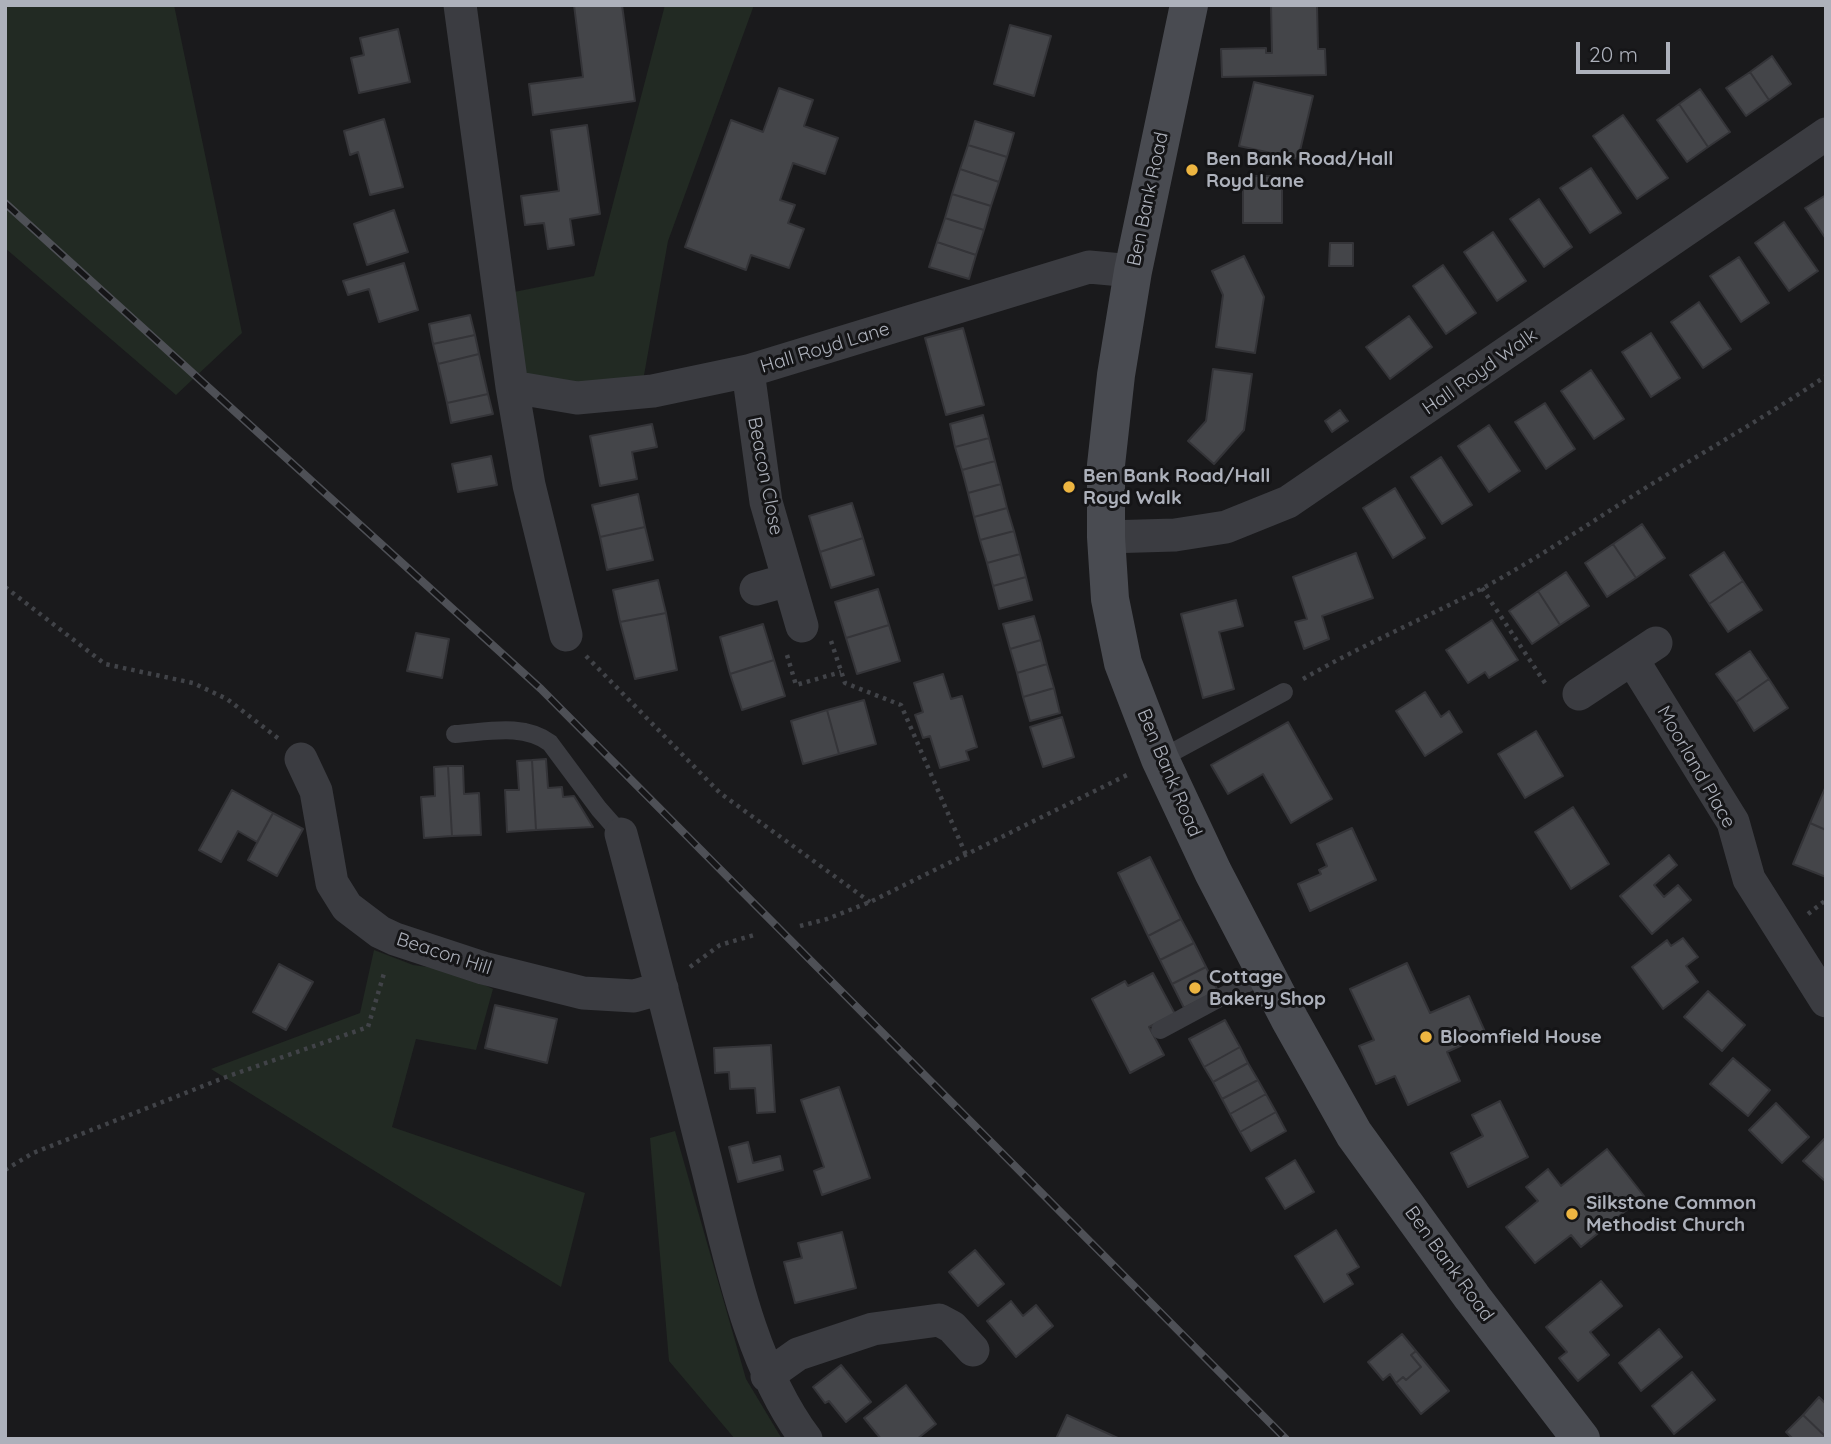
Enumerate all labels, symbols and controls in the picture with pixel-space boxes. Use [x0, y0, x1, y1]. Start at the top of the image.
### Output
scale bar [1579, 28, 1674, 72]
text: 20 m [1589, 41, 1638, 67]
street label: Ben Bank Road [1123, 130, 1173, 268]
place label: Ben Bank Road/Hall Royd Lane [1206, 148, 1393, 192]
marker: Ben Bank Road/Hall Royd Lane [1184, 162, 1200, 178]
street label: Hall Royd Lane [758, 318, 892, 378]
street label: Hall Royd Walk [1418, 324, 1542, 420]
street label: Beacon Close [742, 415, 788, 537]
place label: Ben Bank Road/Hall Royd Walk [1083, 465, 1270, 509]
marker: Ben Bank Road/Hall Royd Walk [1061, 479, 1077, 495]
street label: Moorland Place [1652, 702, 1740, 832]
street label: Ben Bank Road [1132, 706, 1206, 840]
street label: Beacon Hill [394, 928, 494, 980]
place label: Cottage Bakery Shop [1209, 966, 1326, 1010]
marker: Cottage Bakery Shop [1187, 980, 1203, 996]
place label: Bloomfield House [1440, 1026, 1602, 1048]
marker: Bloomfield House [1418, 1029, 1434, 1045]
place label: Silkstone Common Methodist Church [1586, 1192, 1756, 1236]
street label: Ben Bank Road [1400, 1202, 1498, 1326]
marker: Silkstone Common Methodist Church [1564, 1206, 1580, 1222]

